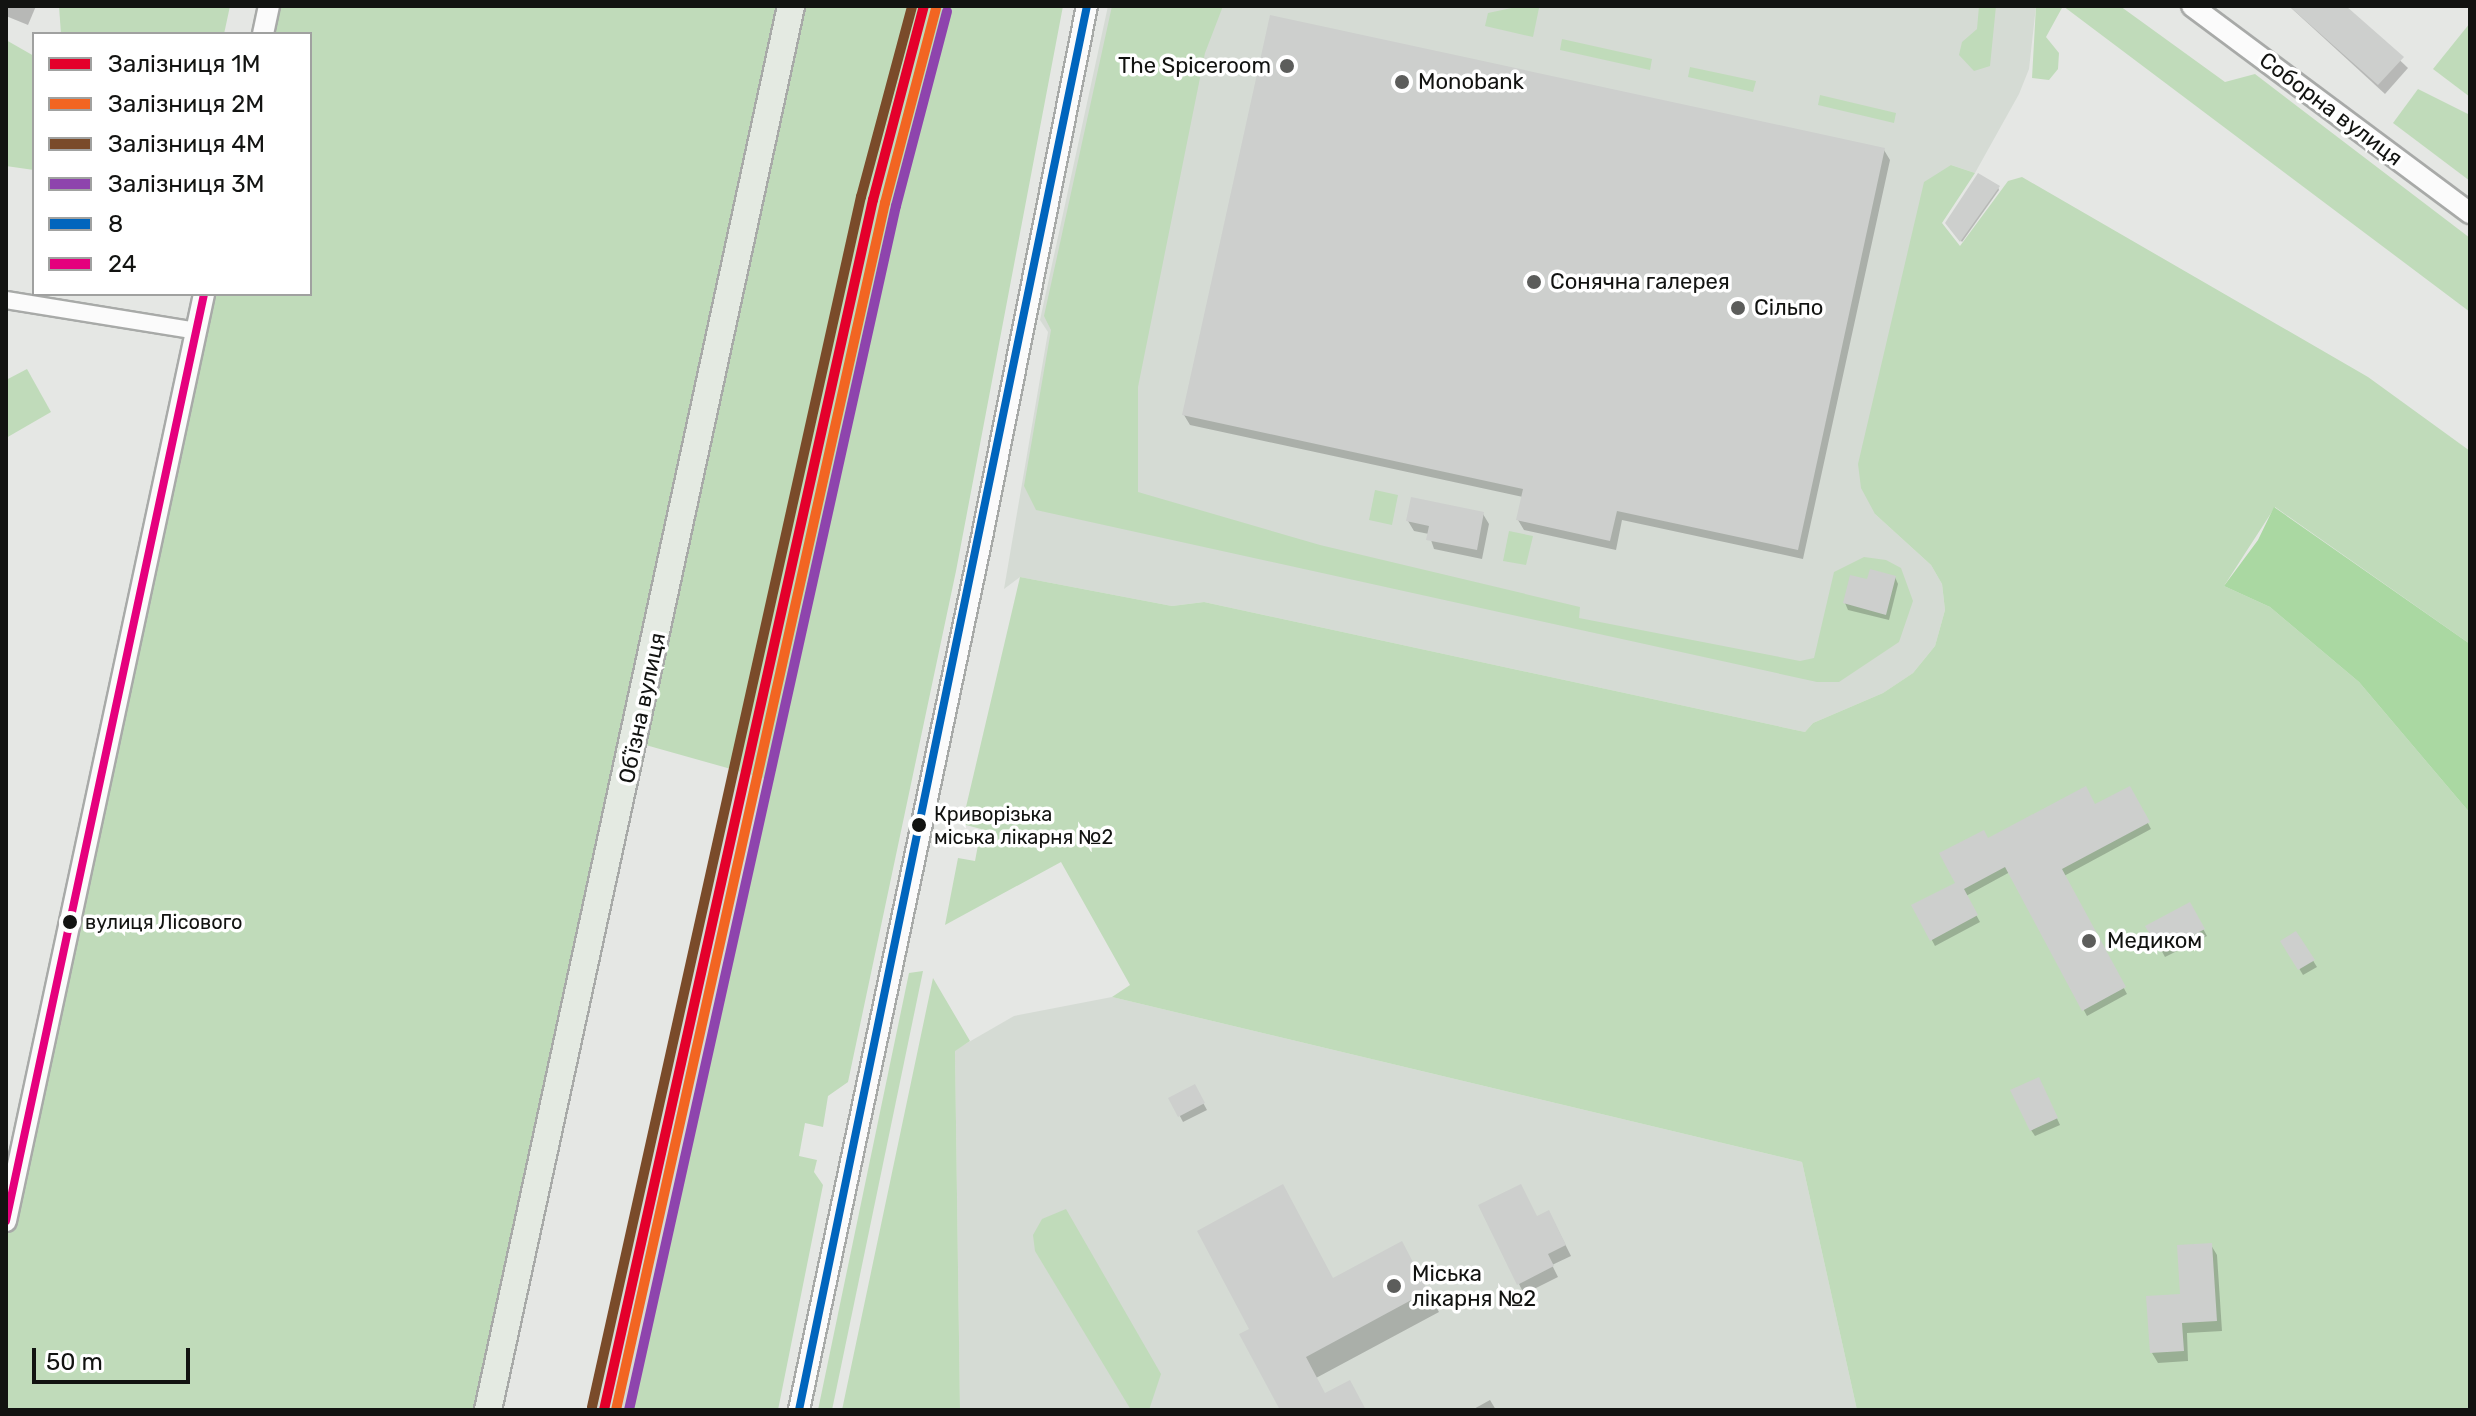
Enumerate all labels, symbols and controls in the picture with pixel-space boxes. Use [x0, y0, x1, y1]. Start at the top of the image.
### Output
legend [32, 32, 312, 296]
street label: Соборна вулиця [2254, 47, 2408, 171]
text: Залізниця 1М [108, 50, 261, 78]
place label: The Spiceroom [1118, 53, 1271, 79]
marker: The Spiceroom [1278, 57, 1296, 75]
place label: Monobank [1418, 69, 1524, 95]
marker: Monobank [1393, 73, 1411, 91]
text: Залізниця 2М [108, 90, 264, 118]
text: Залізниця 4М [108, 130, 265, 158]
text: Залізниця 3М [108, 170, 265, 198]
text: 8 [108, 210, 123, 238]
text: 24 [108, 250, 137, 278]
place label: Сонячна галерея [1550, 269, 1730, 295]
marker: Сонячна галерея [1525, 273, 1543, 291]
place label: Сільпо [1754, 295, 1823, 321]
marker: Сільпо [1729, 299, 1747, 317]
street label: Обʼїзна вулиця [613, 630, 671, 786]
place label: Криворізька міська лікарня №2 [934, 802, 1113, 849]
marker: Криворізька міська лікарня №2 [911, 817, 927, 833]
place label: вулиця Лісового [85, 910, 243, 934]
marker: вулиця Лісового [62, 914, 78, 930]
place label: Медиком [2107, 928, 2202, 954]
marker: Медиком [2078, 930, 2100, 952]
place label: Міська лікарня №2 [1412, 1260, 1536, 1312]
marker: Міська лікарня №2 [1383, 1275, 1405, 1297]
scale bar [36, 1332, 194, 1382]
text: 50 m [46, 1348, 103, 1376]

